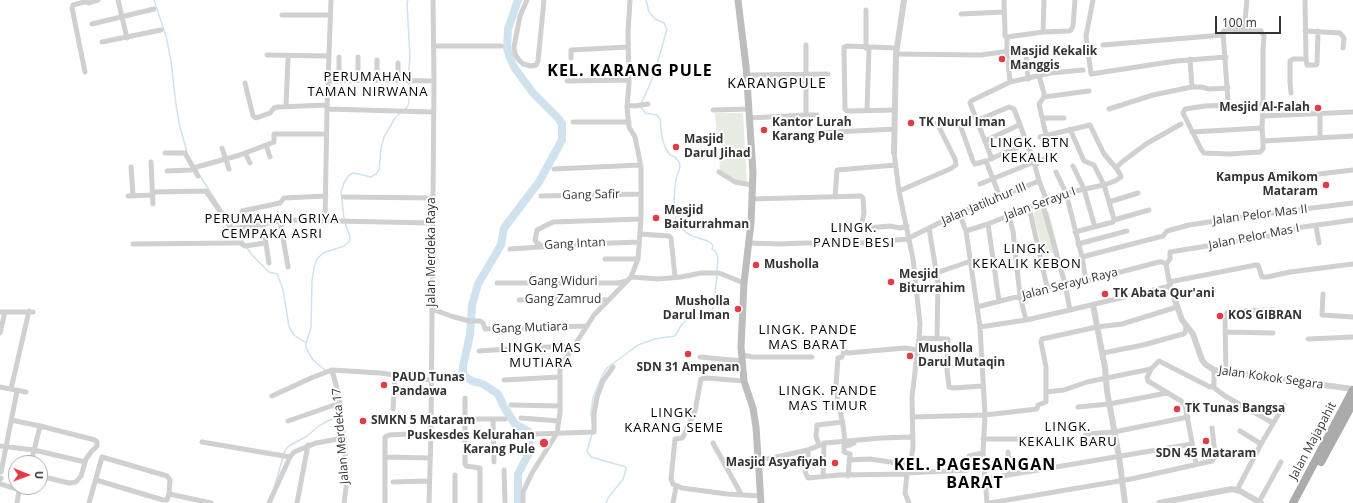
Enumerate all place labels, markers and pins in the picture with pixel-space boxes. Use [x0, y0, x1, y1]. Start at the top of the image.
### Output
place label: Masjid Kekalik Manggis [1010, 45, 1097, 73]
marker: Masjid Kekalik Manggis [997, 54, 1007, 64]
place label: Mesjid Al-Falah [1219, 101, 1310, 115]
marker: Mesjid Al-Falah [1313, 103, 1323, 113]
place label: Kantor Lurah Karang Pule [772, 116, 852, 144]
place label: TK Nurul Iman [919, 116, 1006, 130]
marker: TK Nurul Iman [906, 118, 916, 128]
marker: Kantor Lurah Karang Pule [759, 125, 769, 135]
place label: Masjid Darul Jihad [684, 133, 751, 161]
marker: Masjid Darul Jihad [671, 142, 681, 152]
place label: Kampus Amikom Mataram [1216, 171, 1318, 199]
marker: Kampus Amikom Mataram [1321, 180, 1331, 190]
place label: Mesjid Baiturrahman [664, 204, 749, 232]
marker: Mesjid Baiturrahman [651, 213, 661, 223]
place label: Musholla [764, 258, 819, 272]
marker: Musholla [751, 260, 761, 270]
place label: Mesjid Biturrahim [899, 268, 965, 296]
marker: Mesjid Biturrahim [886, 277, 896, 287]
place label: TK Abata Qur'ani [1113, 287, 1215, 301]
marker: TK Abata Qur'ani [1100, 289, 1110, 299]
place label: Musholla Darul Iman [663, 295, 730, 323]
marker: Musholla Darul Iman [733, 304, 743, 314]
place label: KOS GIBRAN [1228, 309, 1302, 323]
marker: KOS GIBRAN [1215, 311, 1225, 321]
place label: Musholla Darul Mutaqin [918, 342, 1005, 370]
marker: SDN 31 Ampenan [683, 349, 693, 359]
marker: Musholla Darul Mutaqin [905, 351, 915, 361]
place label: SDN 31 Ampenan [637, 361, 739, 375]
place label: PAUD Tunas Pandawa [392, 371, 465, 399]
marker: PAUD Tunas Pandawa [379, 380, 389, 390]
place label: TK Tunas Bangsa [1185, 402, 1285, 416]
marker: TK Tunas Bangsa [1172, 404, 1182, 414]
place label: SMKN 5 Mataram [371, 414, 475, 428]
marker: SMKN 5 Mataram [358, 416, 368, 426]
place label: Puskesdes Kelurahan Karang Pule [407, 429, 535, 457]
marker: SDN 45 Mataram [1201, 436, 1211, 446]
marker: Puskesdes Kelurahan Karang Pule [538, 437, 550, 449]
place label: SDN 45 Mataram [1156, 447, 1256, 461]
place label: Masjid Asyafiyah [726, 456, 827, 470]
marker: Masjid Asyafiyah [830, 458, 840, 468]

